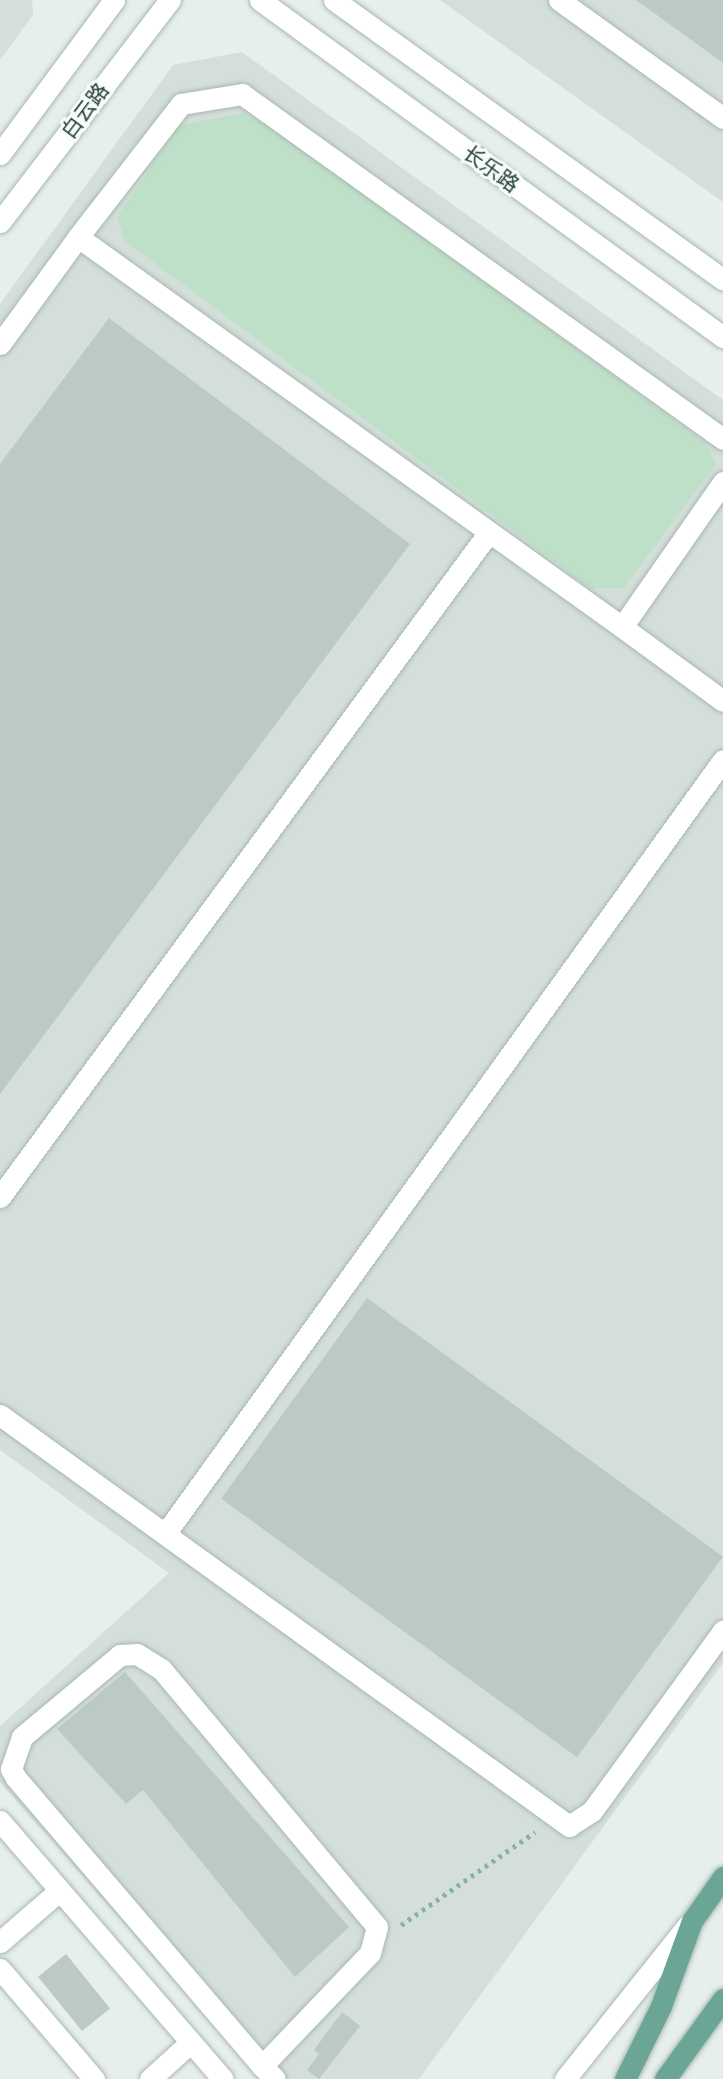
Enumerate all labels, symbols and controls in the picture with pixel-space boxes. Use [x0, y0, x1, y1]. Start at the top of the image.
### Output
street label: 白云路 [56, 78, 114, 144]
street label: 长乐路 [458, 140, 524, 198]

